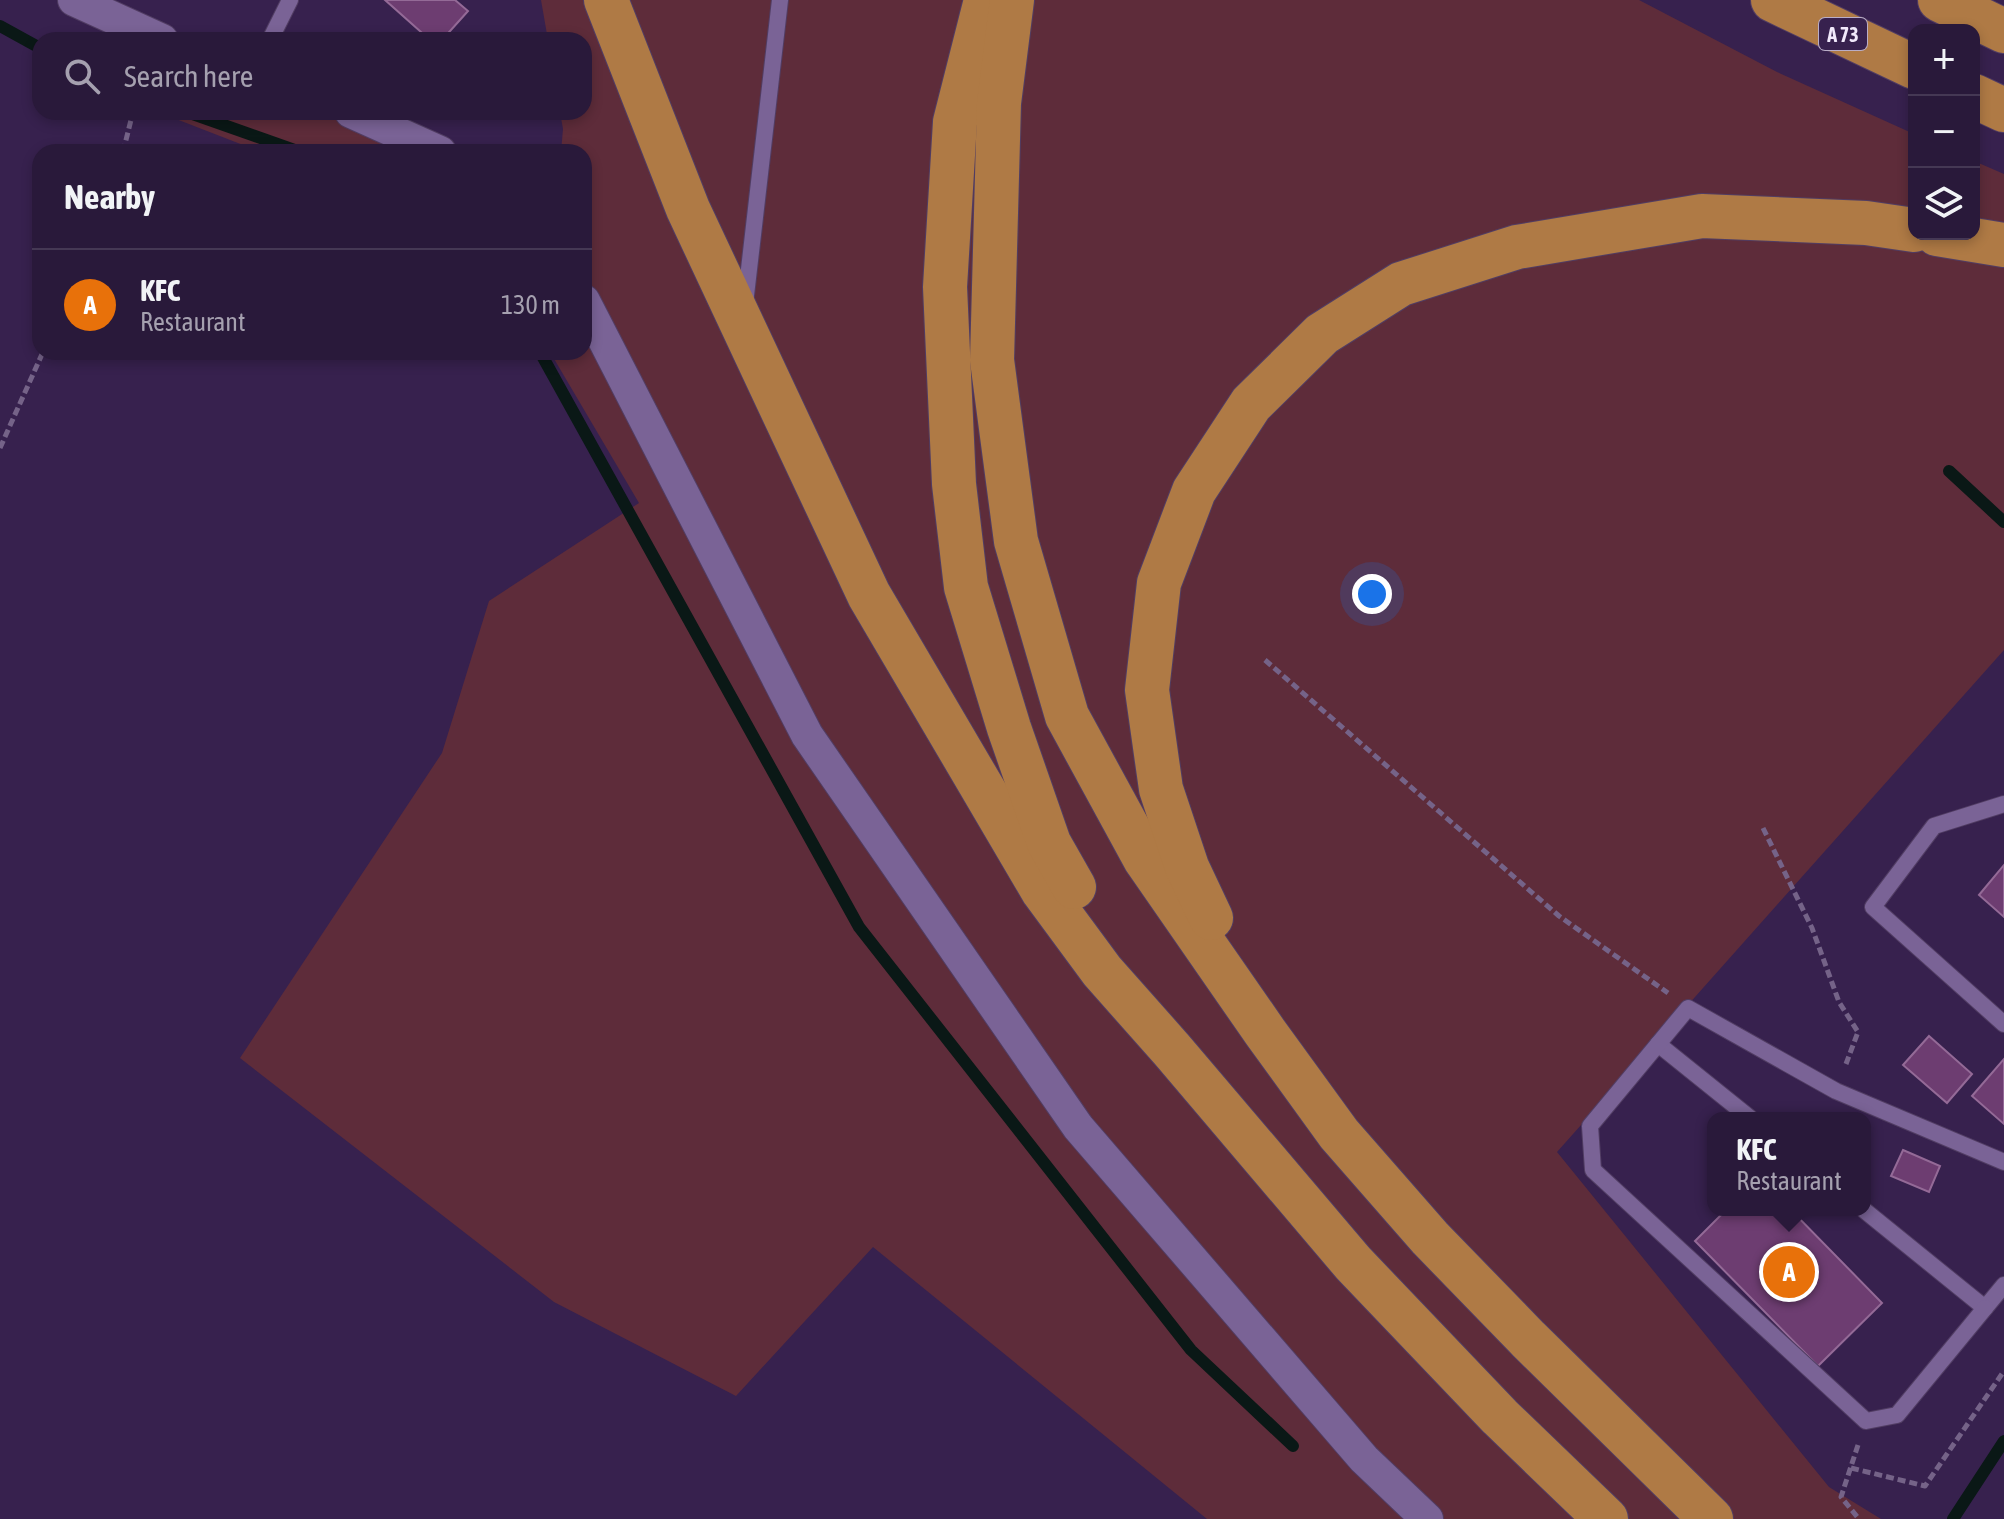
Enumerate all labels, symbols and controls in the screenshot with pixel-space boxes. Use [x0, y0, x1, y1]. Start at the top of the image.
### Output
road number: A 73 [1819, 18, 1867, 50]
map controls [1908, 24, 1980, 240]
button: + [1908, 24, 1980, 96]
search box [32, 32, 592, 120]
icon: search [60, 54, 104, 98]
text: Search here [124, 59, 253, 93]
button: − [1908, 96, 1980, 168]
button: layers [1908, 168, 1980, 240]
text: Nearby [64, 177, 155, 216]
text: KFC [140, 273, 180, 307]
text: A [84, 290, 96, 320]
text: 130 m [501, 290, 560, 320]
text: Restaurant [140, 307, 245, 337]
your location [1352, 574, 1392, 614]
popup [1707, 1112, 1871, 1216]
text: KFC [1736, 1132, 1777, 1166]
text: Restaurant [1736, 1166, 1842, 1196]
pin: A [1763, 1242, 1815, 1302]

